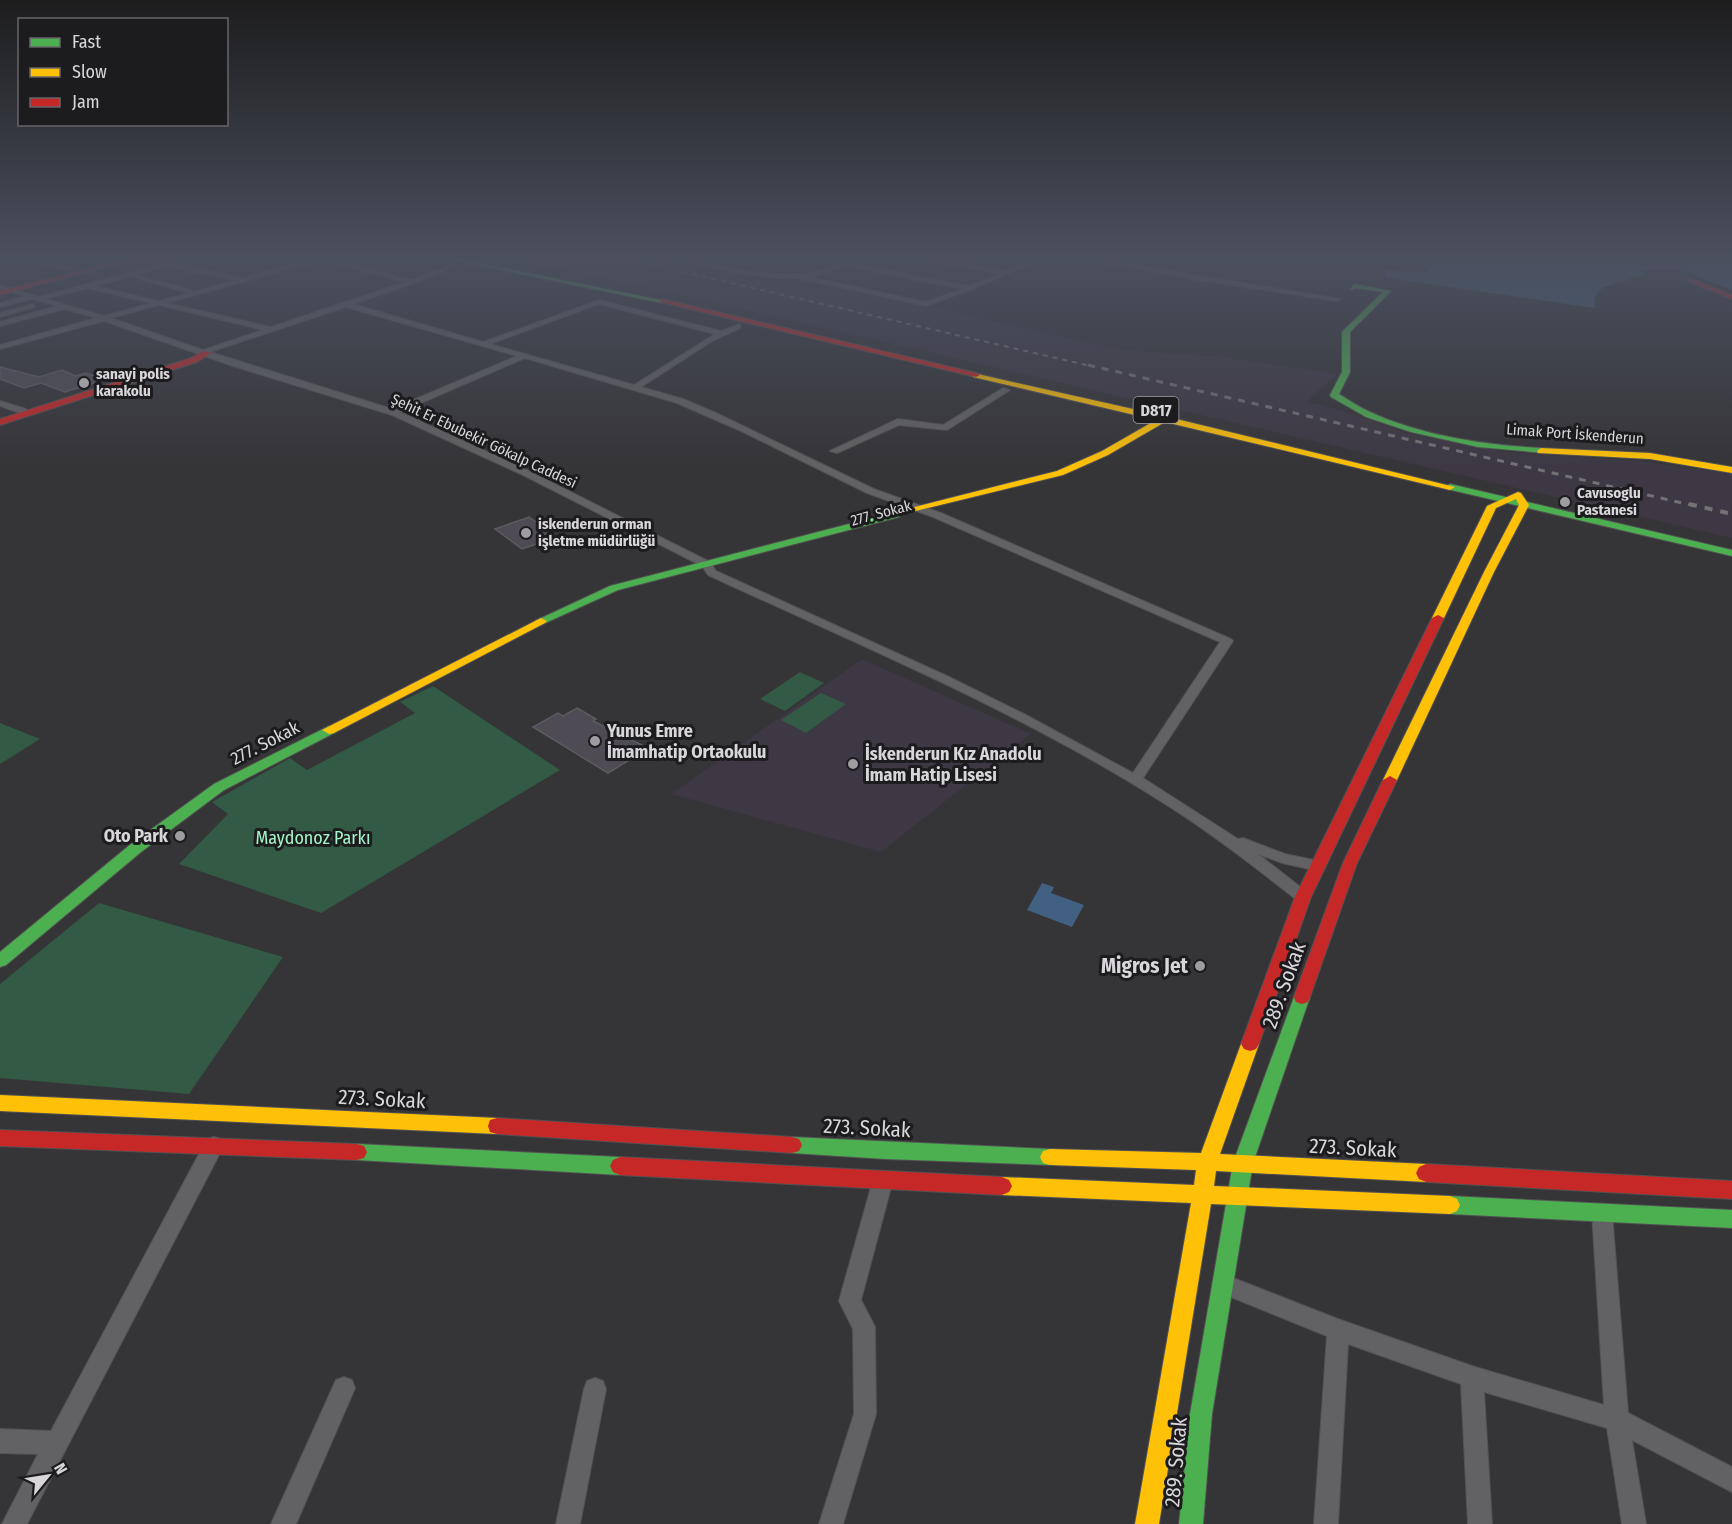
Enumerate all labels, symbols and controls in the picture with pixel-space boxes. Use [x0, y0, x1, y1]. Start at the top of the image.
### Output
legend [18, 18, 228, 126]
text: Fast [72, 31, 101, 53]
text: Slow [72, 61, 107, 83]
text: Jam [72, 91, 100, 113]
place label: sanayi polis karakolu [96, 365, 170, 400]
marker: sanayi polis karakolu [77, 376, 91, 390]
street label: Şehit Er Ebubekir Gökalp Caddesi [388, 390, 580, 492]
road number: D817 [1134, 397, 1178, 423]
street label: Limak Port İskenderun [1506, 420, 1644, 448]
place label: Cavusoglu Pastanesi [1577, 484, 1641, 519]
marker: Cavusoglu Pastanesi [1558, 495, 1572, 509]
street label: 277. Sokak [849, 496, 913, 530]
place label: iskenderun orman işletme müdürlüğü [538, 515, 655, 551]
marker: iskenderun orman işletme müdürlüğü [519, 526, 533, 540]
street label: 277. Sokak [227, 716, 304, 770]
place label: Yunus Emre İmamhatip Ortaokulu [606, 720, 766, 763]
marker: Yunus Emre İmamhatip Ortaokulu [588, 734, 602, 748]
place label: İskenderun Kız Anadolu İmam Hatip Lisesi [865, 743, 1041, 786]
marker: İskenderun Kız Anadolu İmam Hatip Lisesi [846, 757, 860, 771]
place label: Oto Park [104, 825, 169, 847]
park label: Maydonoz Parkı [255, 827, 371, 849]
marker: Oto Park [173, 829, 187, 843]
street label: 289. Sokak [1256, 938, 1312, 1032]
place label: Migros Jet [1101, 953, 1189, 979]
marker: Migros Jet [1193, 959, 1207, 973]
street label: 273. Sokak [338, 1084, 427, 1114]
street label: 273. Sokak [823, 1113, 912, 1143]
street label: 273. Sokak [1309, 1133, 1398, 1163]
street label: 289. Sokak [1159, 1416, 1193, 1508]
north arrow [18, 1446, 78, 1506]
text: N [50, 1460, 71, 1478]

